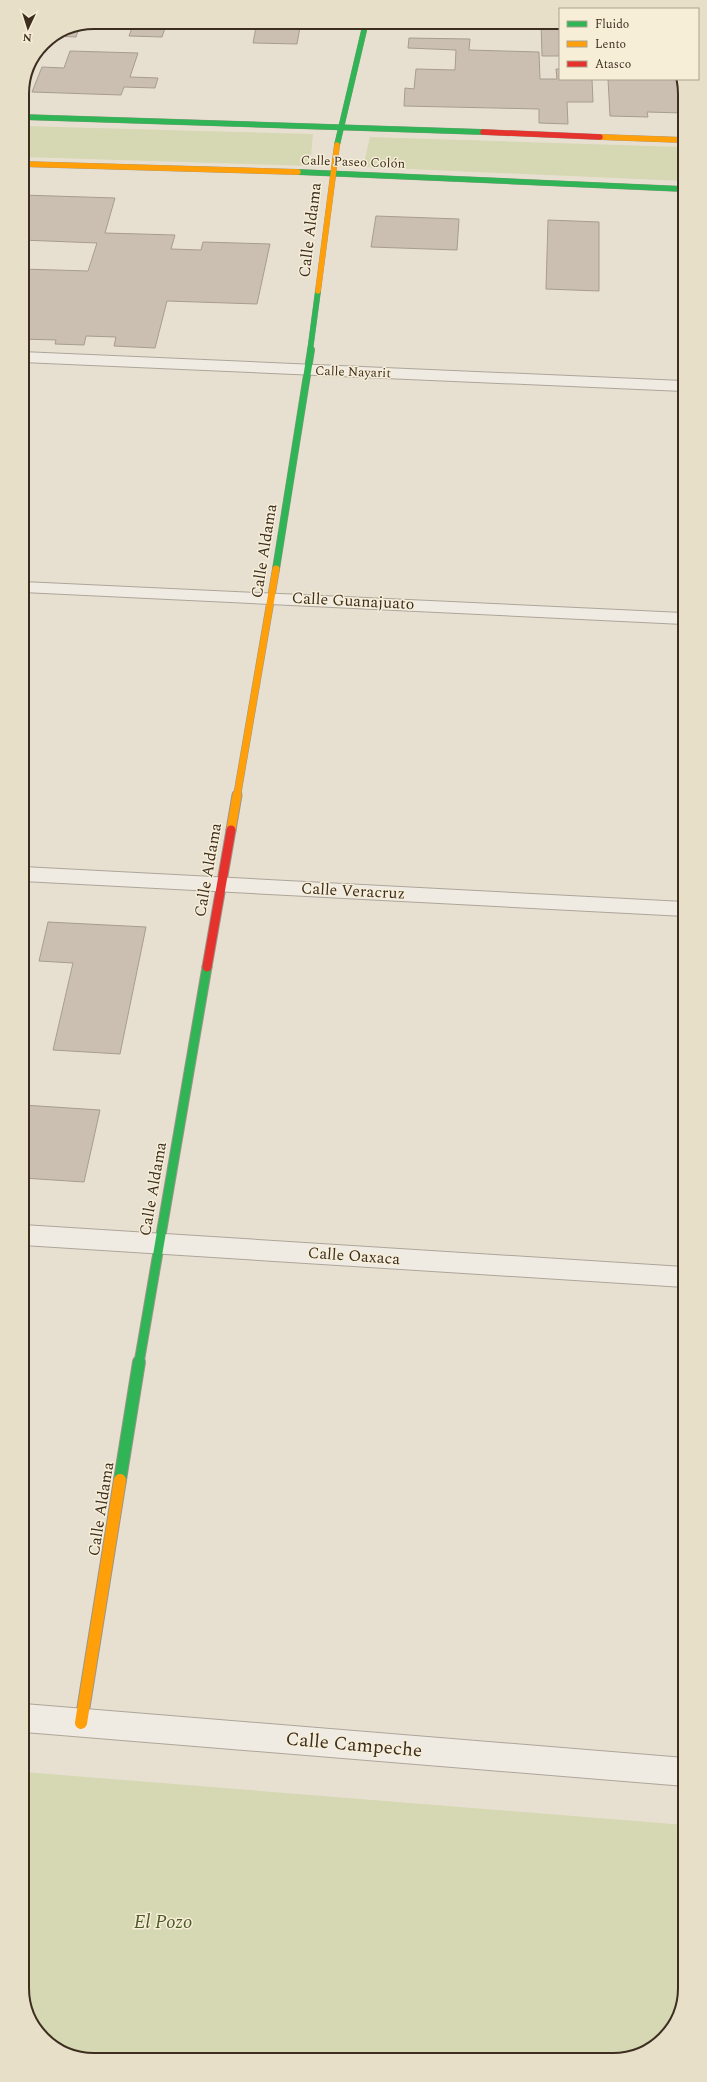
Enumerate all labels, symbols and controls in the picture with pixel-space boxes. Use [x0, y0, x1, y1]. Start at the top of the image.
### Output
north arrow [8, 8, 48, 48]
legend [559, 8, 699, 80]
text: Fluido [595, 15, 629, 34]
text: N [22, 29, 32, 46]
text: Lento [595, 35, 626, 54]
text: Atasco [595, 55, 631, 74]
street label: Calle Paseo Colón [301, 150, 406, 174]
street label: Calle Aldama [292, 181, 328, 279]
street label: Calle Nayarit [315, 361, 392, 383]
street label: Calle Aldama [245, 502, 283, 600]
street label: Calle Guanajuato [291, 586, 415, 616]
street label: Calle Aldama [188, 821, 228, 919]
street label: Calle Veracruz [300, 876, 406, 906]
street label: Calle Aldama [133, 1140, 173, 1238]
street label: Calle Oaxaca [307, 1241, 401, 1271]
street label: Calle Aldama [82, 1460, 120, 1558]
street label: Calle Campeche [285, 1725, 423, 1765]
park label: El Pozo [134, 1908, 192, 1937]

